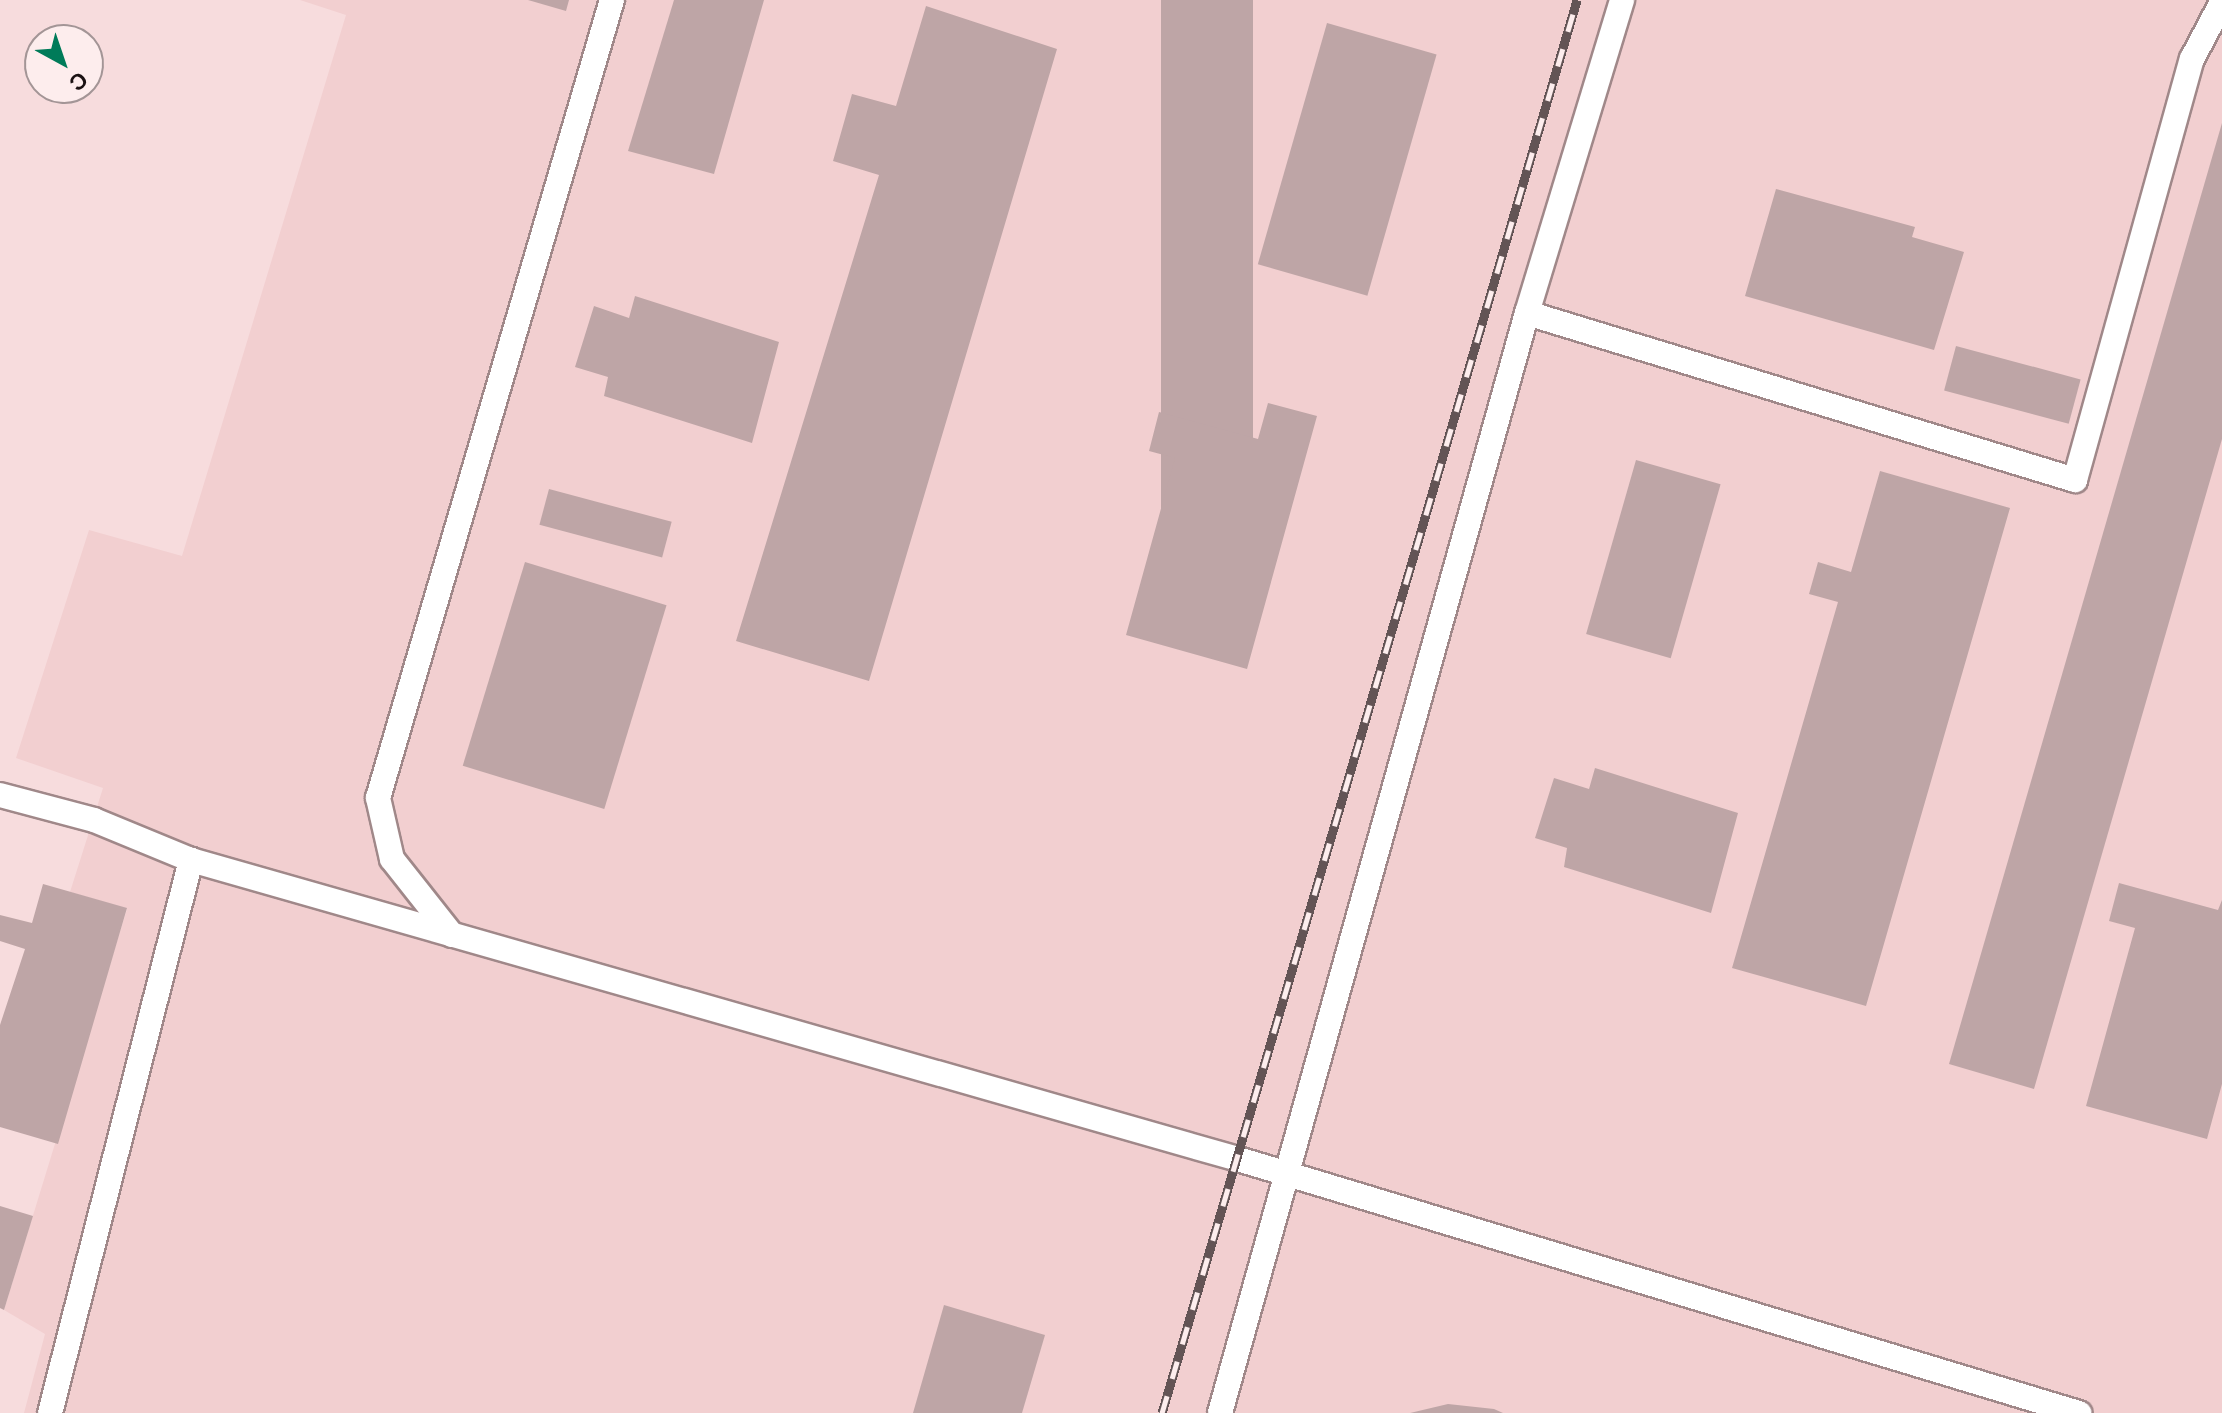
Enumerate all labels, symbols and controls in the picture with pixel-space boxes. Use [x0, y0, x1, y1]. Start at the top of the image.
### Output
north arrow [24, 24, 104, 104]
text: С [64, 67, 93, 96]

